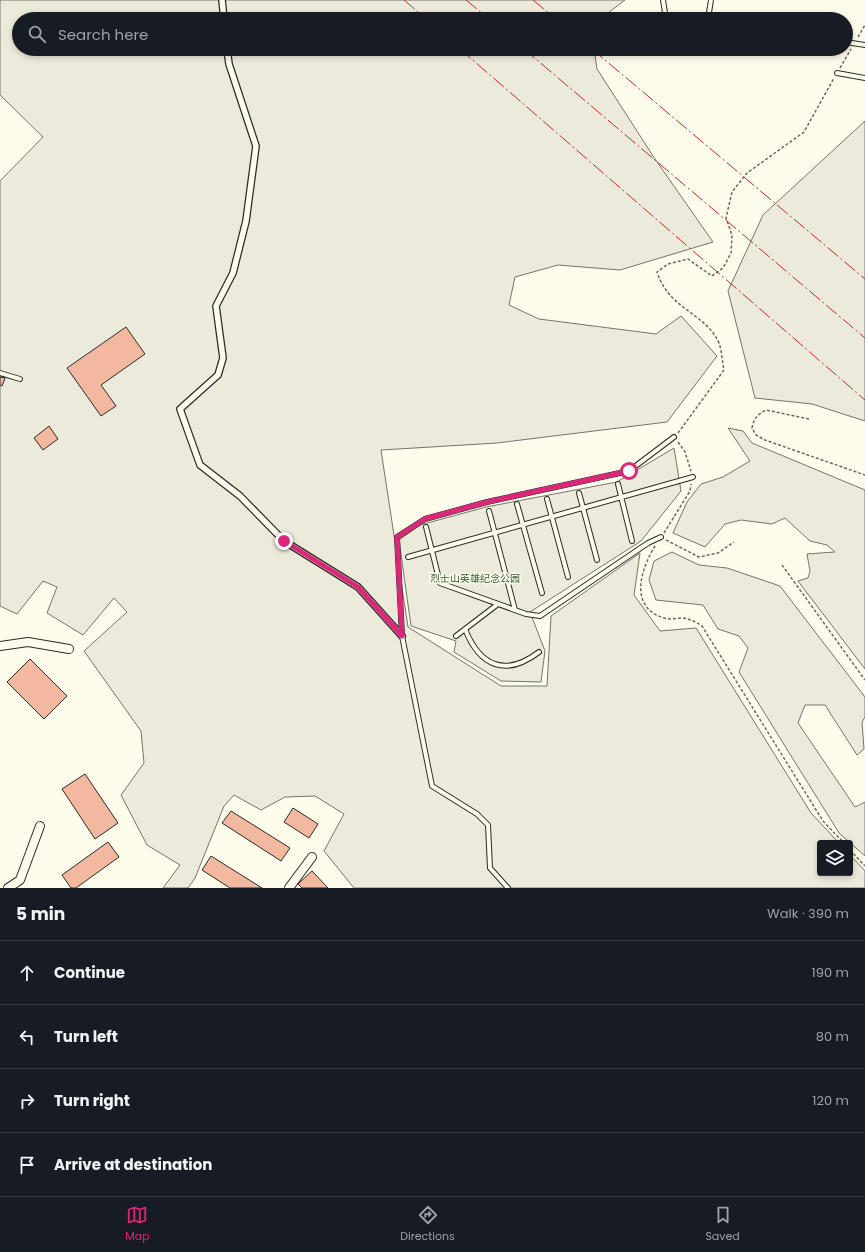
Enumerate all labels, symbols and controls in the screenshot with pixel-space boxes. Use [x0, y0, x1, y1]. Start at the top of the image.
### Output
search box [12, 12, 853, 56]
icon: search [26, 23, 48, 45]
text: Search here [58, 24, 148, 45]
route start [620, 462, 638, 480]
route end [275, 532, 293, 550]
park label: 烈士山英雄纪念公园 [430, 571, 520, 586]
map controls [817, 840, 853, 876]
button: layers [817, 840, 853, 876]
text: 5 min [16, 902, 65, 926]
text: Walk · 390 m [767, 904, 849, 923]
icon: ahead [16, 962, 38, 984]
text: Continue [54, 962, 125, 983]
text: 190 m [812, 963, 849, 982]
icon: left [16, 1026, 38, 1048]
text: Turn left [54, 1026, 118, 1047]
text: 80 m [816, 1027, 849, 1046]
icon: right [16, 1090, 38, 1112]
text: Turn right [54, 1090, 130, 1111]
text: 120 m [812, 1091, 849, 1110]
icon: arrive [16, 1154, 38, 1176]
text: Arrive at destination [54, 1154, 212, 1175]
tab: Map [125, 1204, 150, 1245]
tab: Directions [400, 1204, 455, 1245]
tab: Saved [705, 1204, 740, 1245]

